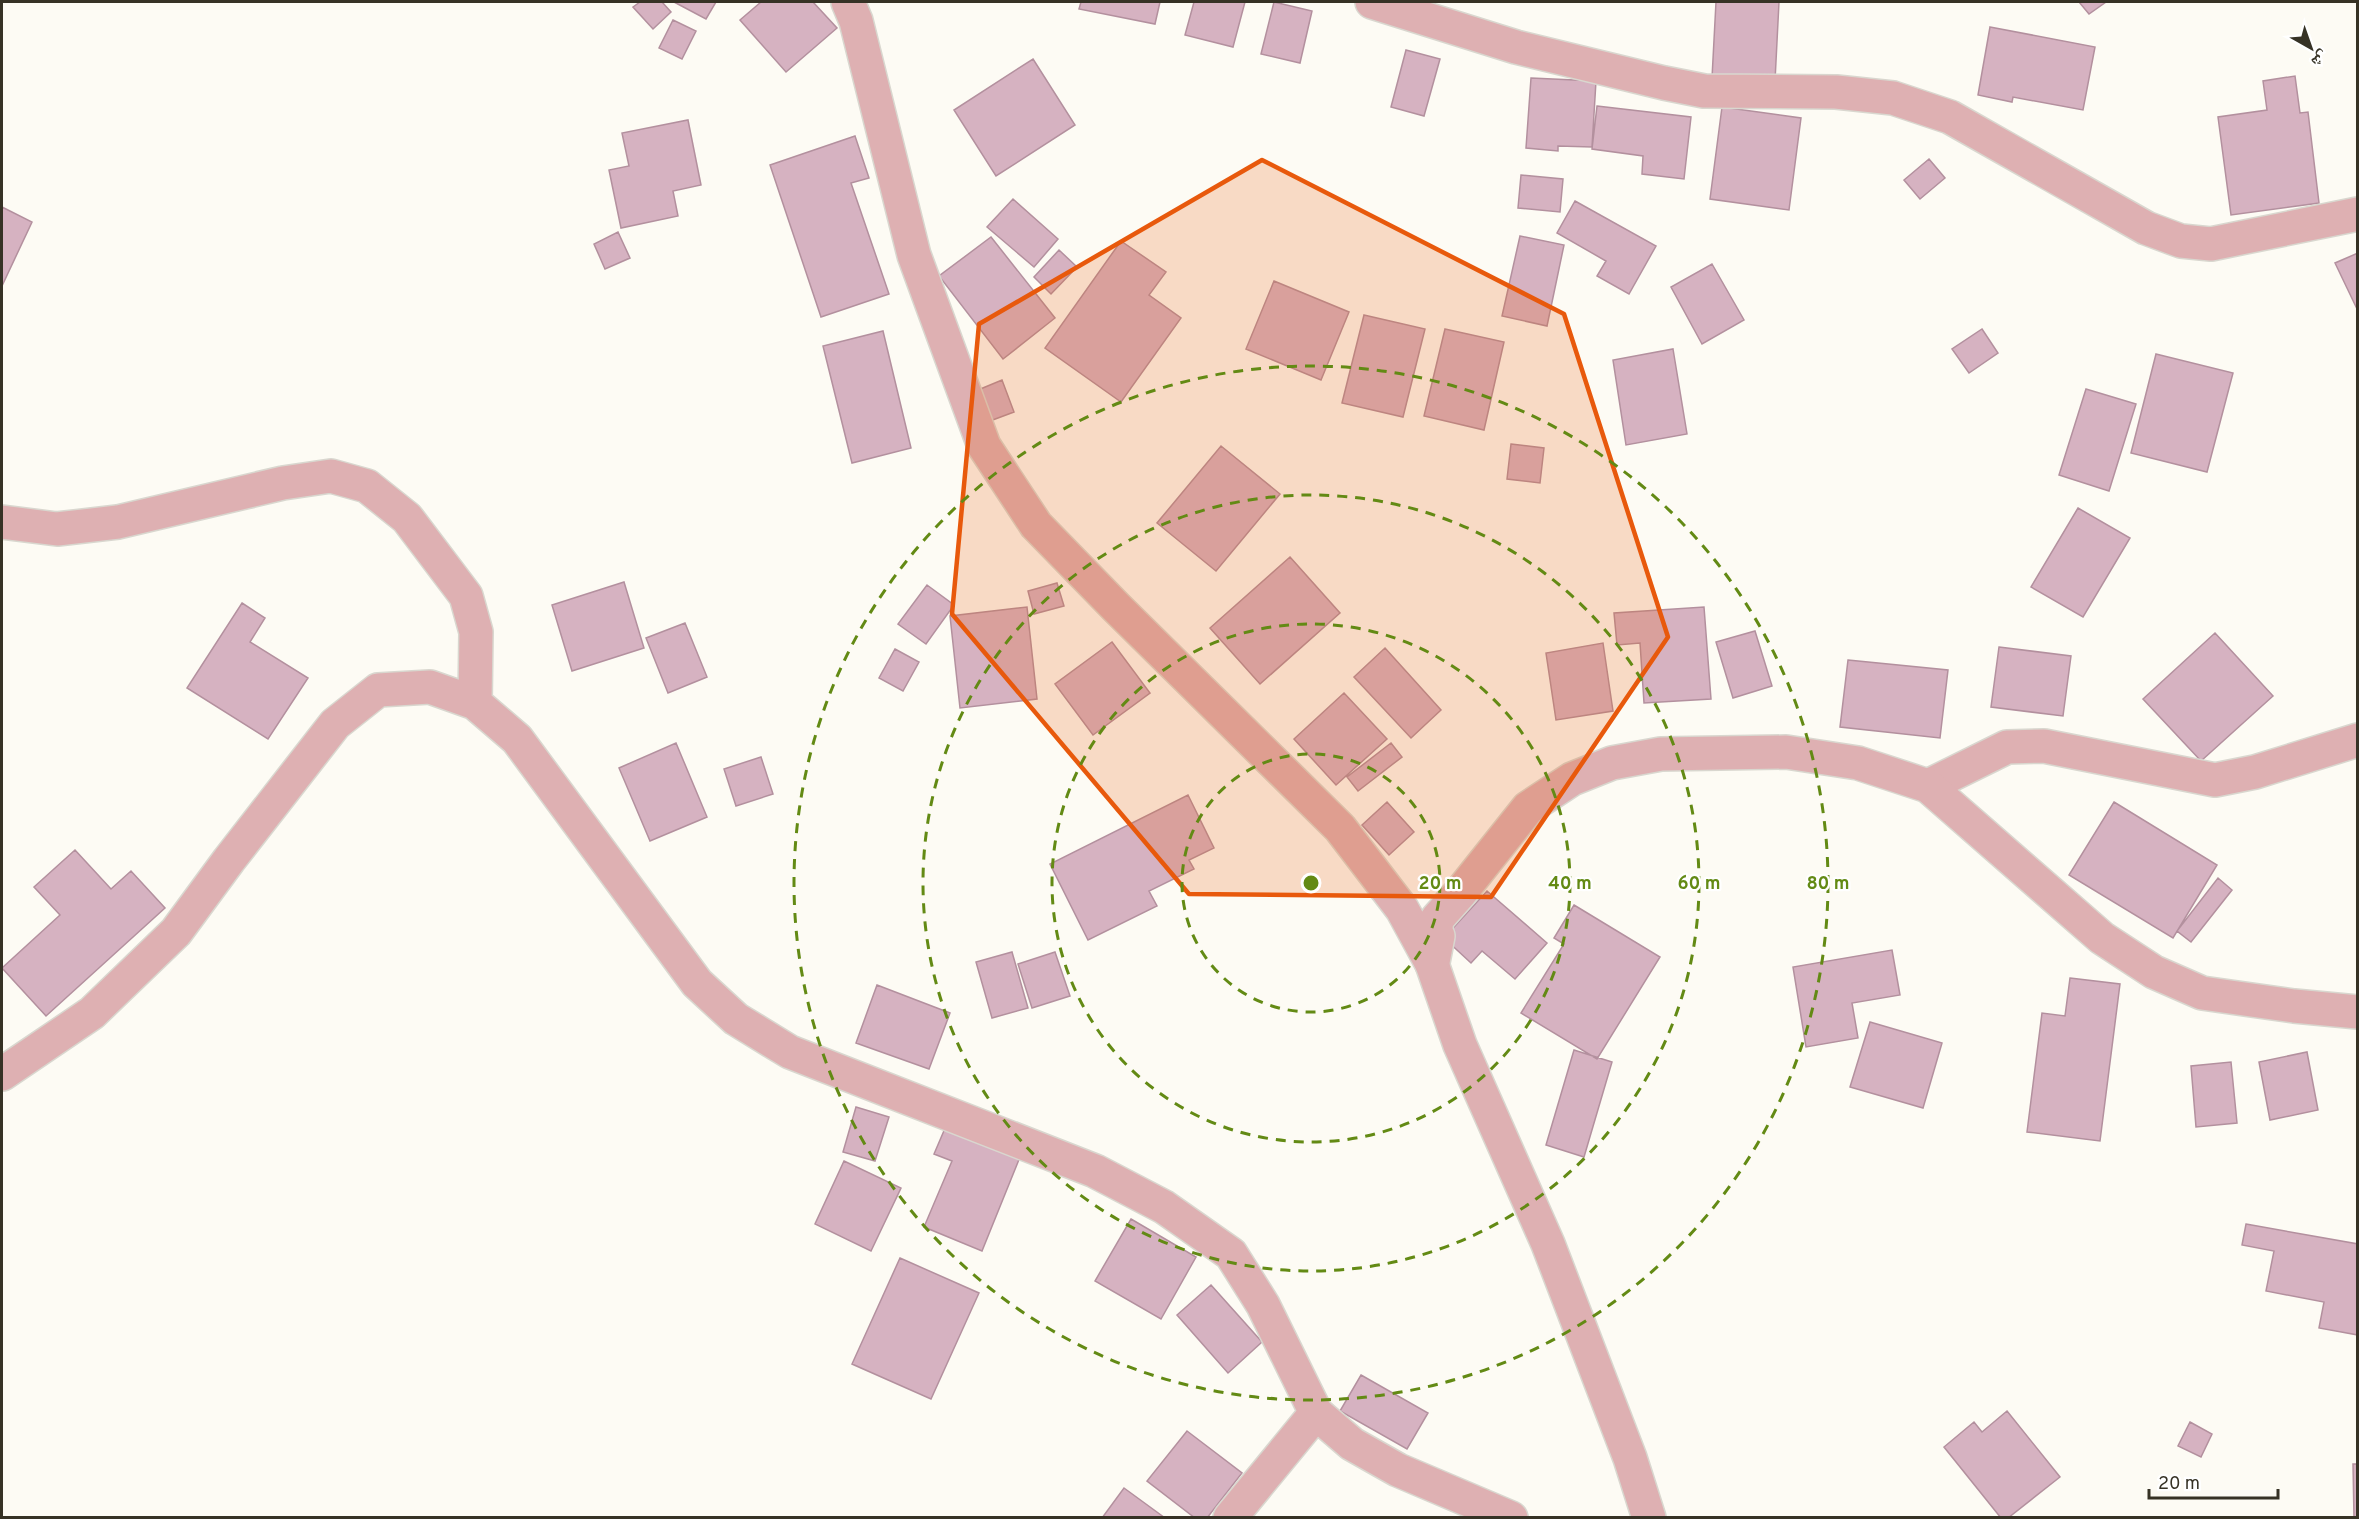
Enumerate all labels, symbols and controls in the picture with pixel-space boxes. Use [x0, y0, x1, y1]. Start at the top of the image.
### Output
north arrow [2281, 18, 2341, 78]
text: ش [2306, 45, 2332, 71]
centre of rings [1301, 873, 1321, 893]
text: 20 m [1418, 873, 1462, 896]
text: 40 m [1548, 873, 1592, 896]
text: 60 m [1677, 873, 1721, 896]
text: 80 m [1806, 873, 1850, 896]
scale bar [2149, 1462, 2278, 1500]
text: 20 m [2158, 1473, 2200, 1496]

